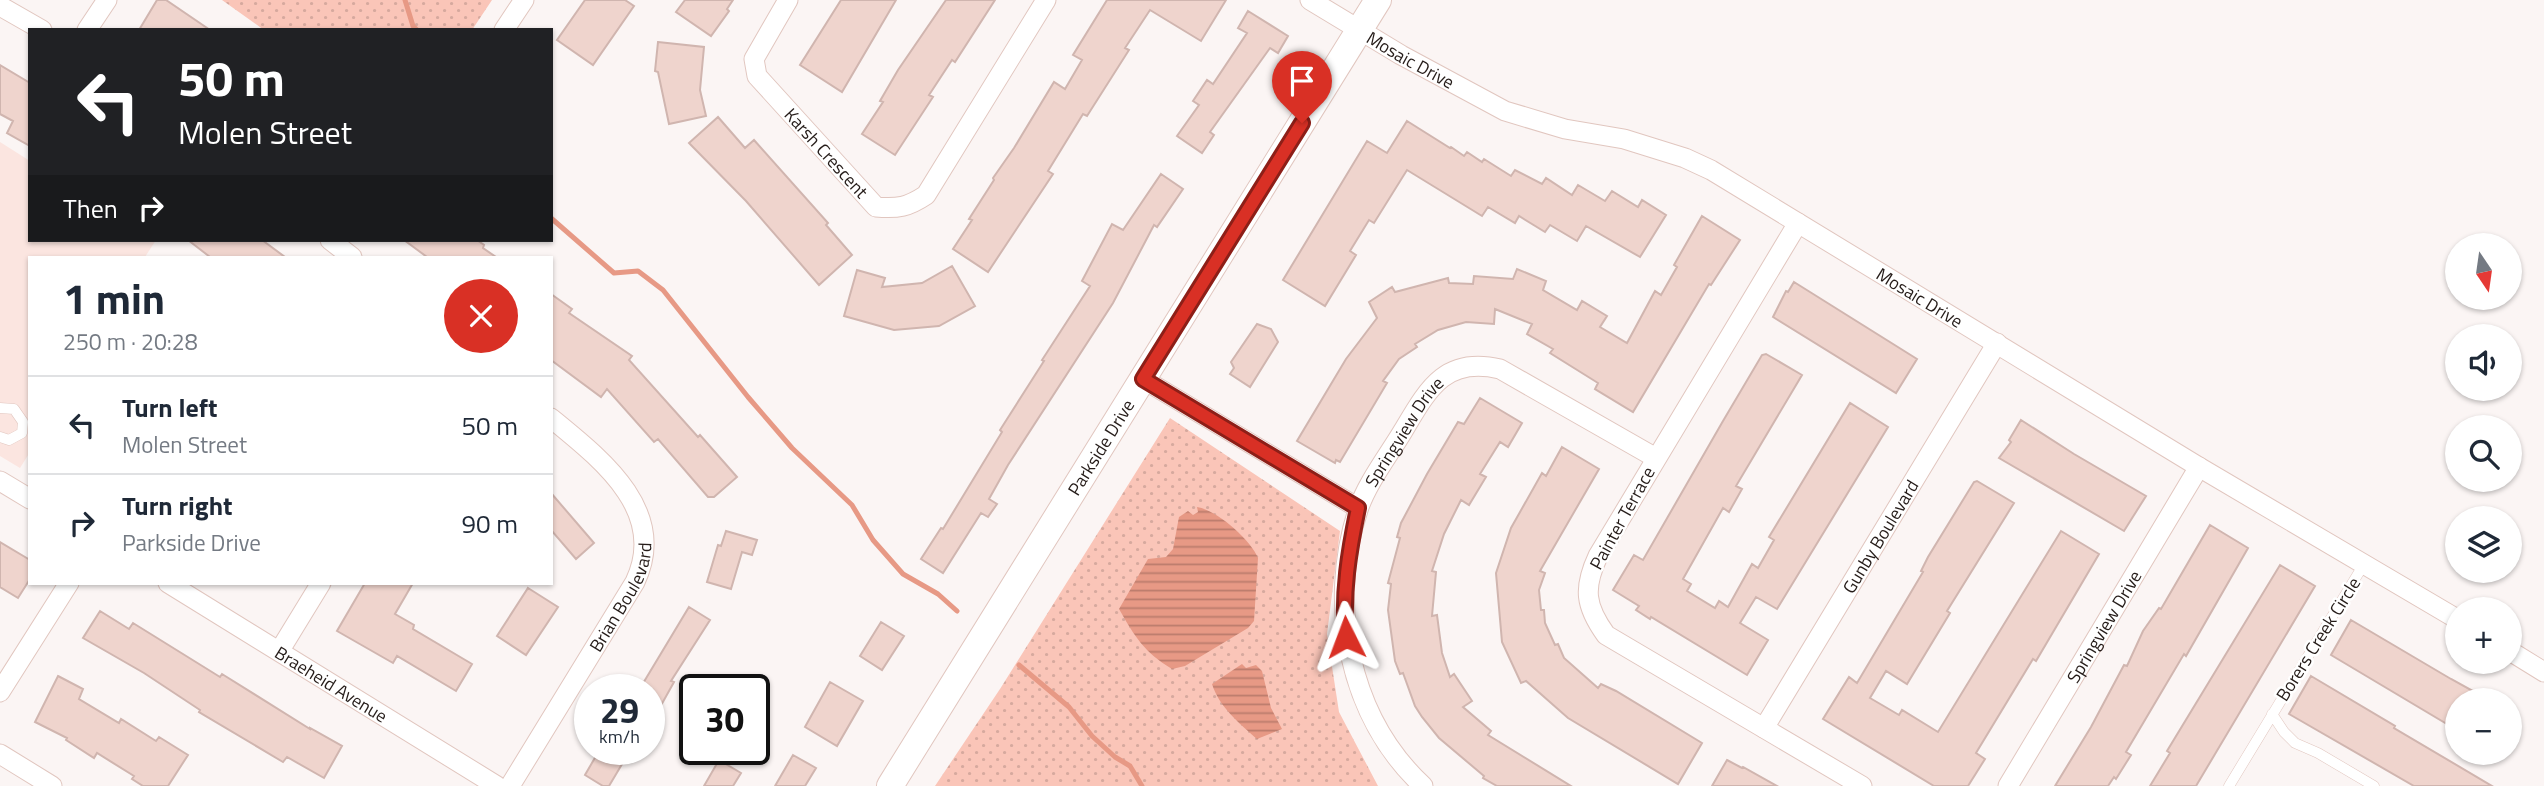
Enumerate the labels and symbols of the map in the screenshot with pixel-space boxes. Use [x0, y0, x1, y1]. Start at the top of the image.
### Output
street label: Mosaic Drive [1362, 24, 1460, 95]
pin [1272, 51, 1332, 123]
street label: Karsh Crescent [779, 102, 875, 204]
north arrow [2445, 233, 2522, 310]
street label: Mosaic Drive [1871, 260, 1968, 334]
street label: Springview Drive [1358, 370, 1449, 492]
street label: Parkside Drive [1060, 394, 1141, 500]
street label: Painter Terrace [1583, 462, 1661, 574]
street label: Gunby Boulevard [1835, 474, 1925, 598]
street label: Brian Boulevard [582, 542, 658, 657]
street label: Springview Drive [2059, 565, 2148, 688]
street label: Borers Creek Circle [2269, 572, 2367, 706]
position arrow [1309, 600, 1383, 674]
street label: Braeheid Avenue [270, 639, 393, 729]
speed limit sign: 30 [679, 674, 770, 765]

